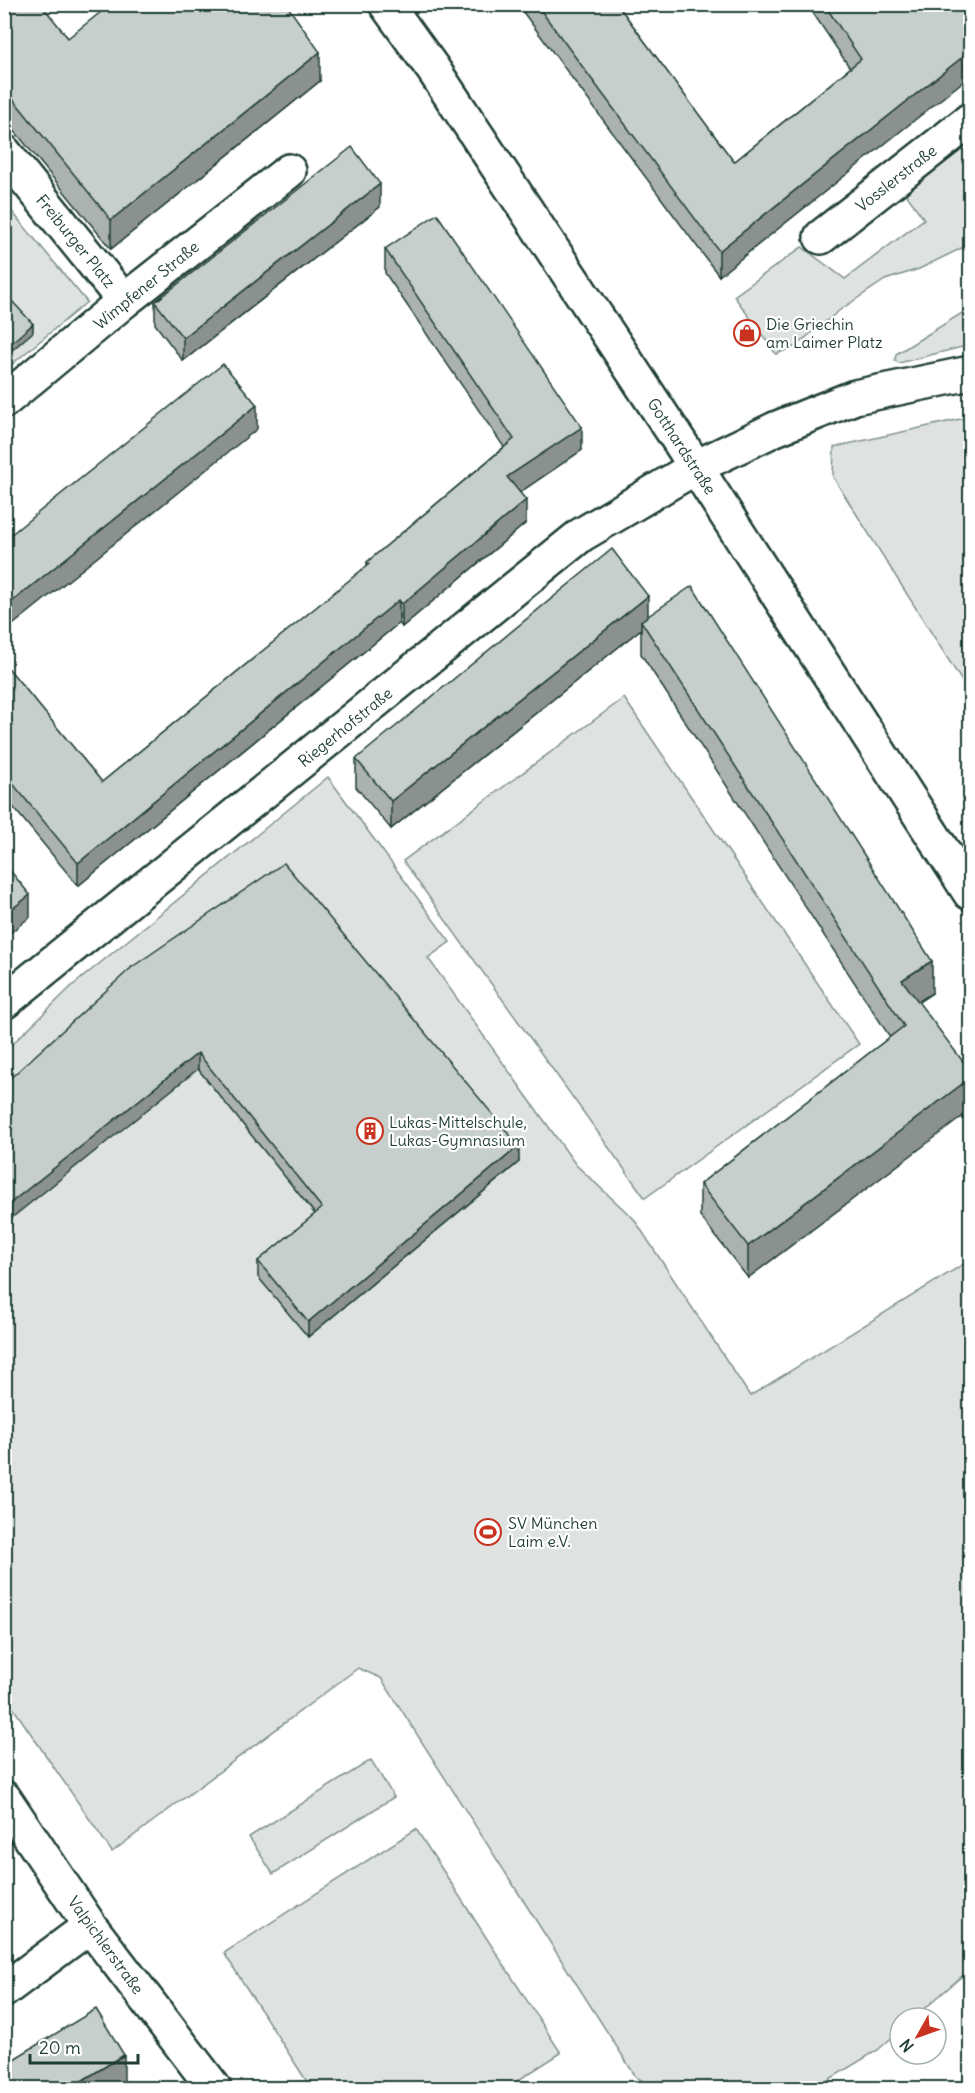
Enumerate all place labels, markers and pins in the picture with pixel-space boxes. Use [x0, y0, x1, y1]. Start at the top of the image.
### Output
place label: Die Griechin am Laimer Platz [766, 314, 883, 352]
shop icon: Die Griechin am Laimer Platz [732, 318, 762, 348]
place label: Lukas-Mittelschule, Lukas-Gymnasium [389, 1112, 527, 1150]
building icon: Lukas-Mittelschule, Lukas-Gymnasium [355, 1116, 385, 1146]
place label: SV München Laim e.V. [508, 1513, 597, 1551]
sports icon: SV München Laim e.V. [473, 1517, 503, 1547]

